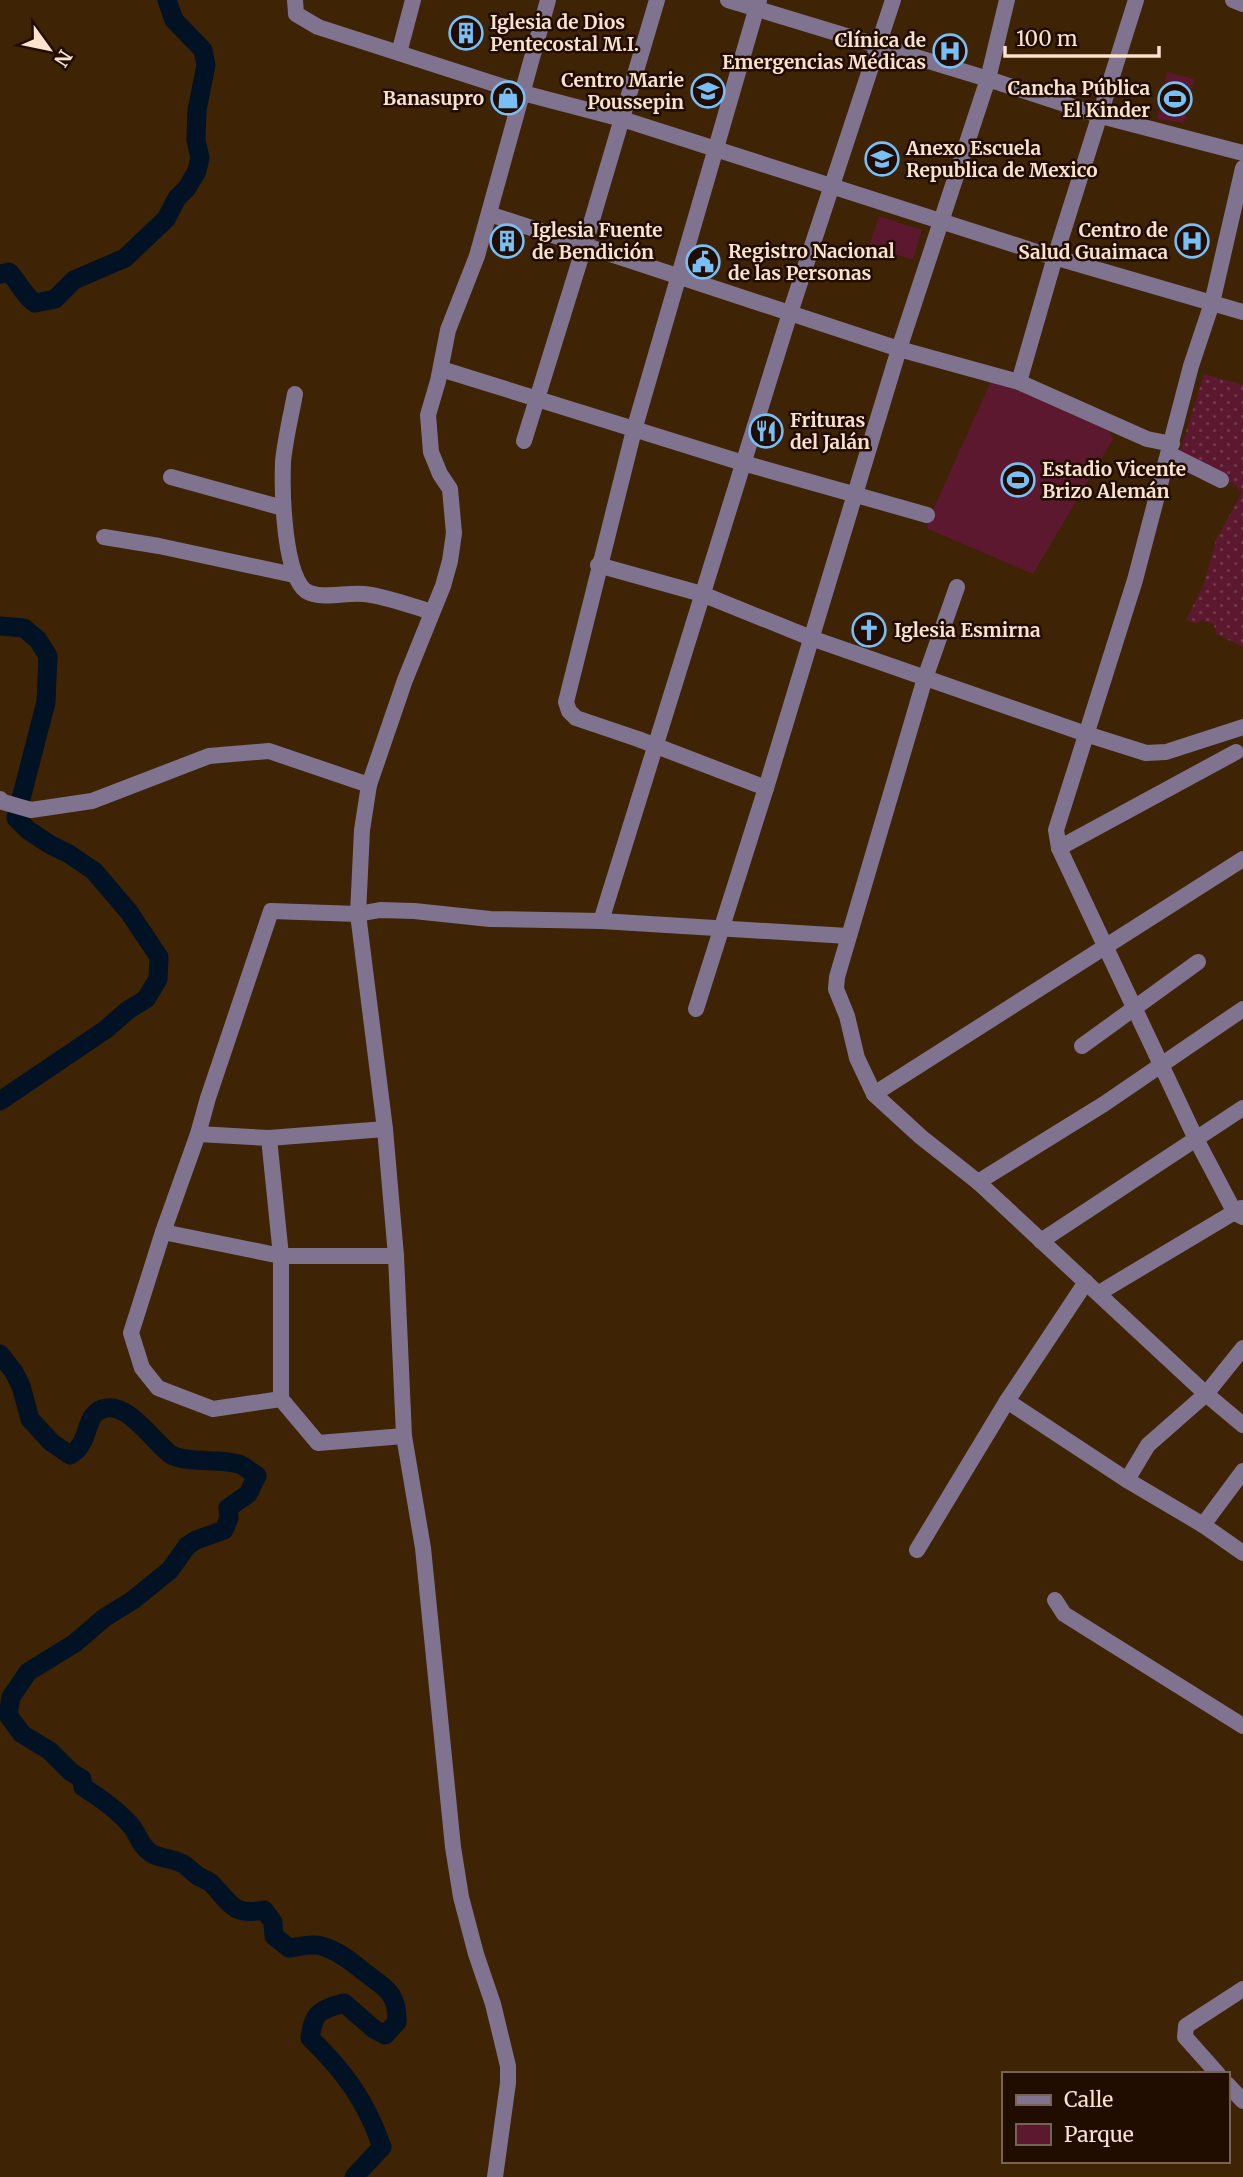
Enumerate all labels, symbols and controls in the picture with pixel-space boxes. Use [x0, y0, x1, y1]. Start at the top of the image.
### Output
place label: Iglesia de Dios Pentecostal M.I. [490, 10, 639, 56]
north arrow [14, 14, 84, 84]
building icon: Iglesia de Dios Pentecostal M.I. [447, 14, 485, 52]
scale bar [1005, 14, 1159, 58]
text: 100 m [1016, 25, 1078, 52]
place label: Clínica de Emergencias Médicas [722, 28, 926, 74]
hospital icon: Clínica de Emergencias Médicas [931, 32, 969, 70]
text: N [49, 45, 77, 71]
place label: Centro Marie Poussepin [561, 68, 684, 114]
school or university icon: Centro Marie Poussepin [689, 72, 727, 110]
place label: Cancha Pública El Kinder [1008, 76, 1150, 122]
shop icon: Banasupro [489, 79, 527, 117]
sports icon: Cancha Pública El Kinder [1156, 80, 1194, 118]
place label: Banasupro [383, 86, 484, 110]
place label: Anexo Escuela Republica de Mexico [905, 136, 1098, 182]
school or university icon: Anexo Escuela Republica de Mexico [863, 140, 901, 178]
place label: Iglesia Fuente de Bendición [532, 218, 663, 264]
place label: Centro de Salud Guaimaca [1018, 218, 1168, 264]
building icon: Iglesia Fuente de Bendición [488, 222, 526, 260]
hospital icon: Centro de Salud Guaimaca [1173, 222, 1211, 260]
place label: Registro Nacional de las Personas [728, 239, 895, 285]
public building icon: Registro Nacional de las Personas [684, 243, 722, 281]
place label: Frituras del Jalán [790, 408, 870, 454]
restaurant icon: Frituras del Jalán [747, 412, 785, 450]
place label: Estadio Vicente Brizo Alemán [1042, 457, 1186, 503]
sports icon: Estadio Vicente Brizo Alemán [999, 461, 1037, 499]
church icon: Iglesia Esmirna [850, 611, 888, 649]
place label: Iglesia Esmirna [894, 618, 1041, 642]
legend [1002, 2072, 1229, 2163]
text: Calle [1064, 2086, 1113, 2113]
text: Parque [1064, 2121, 1134, 2148]

